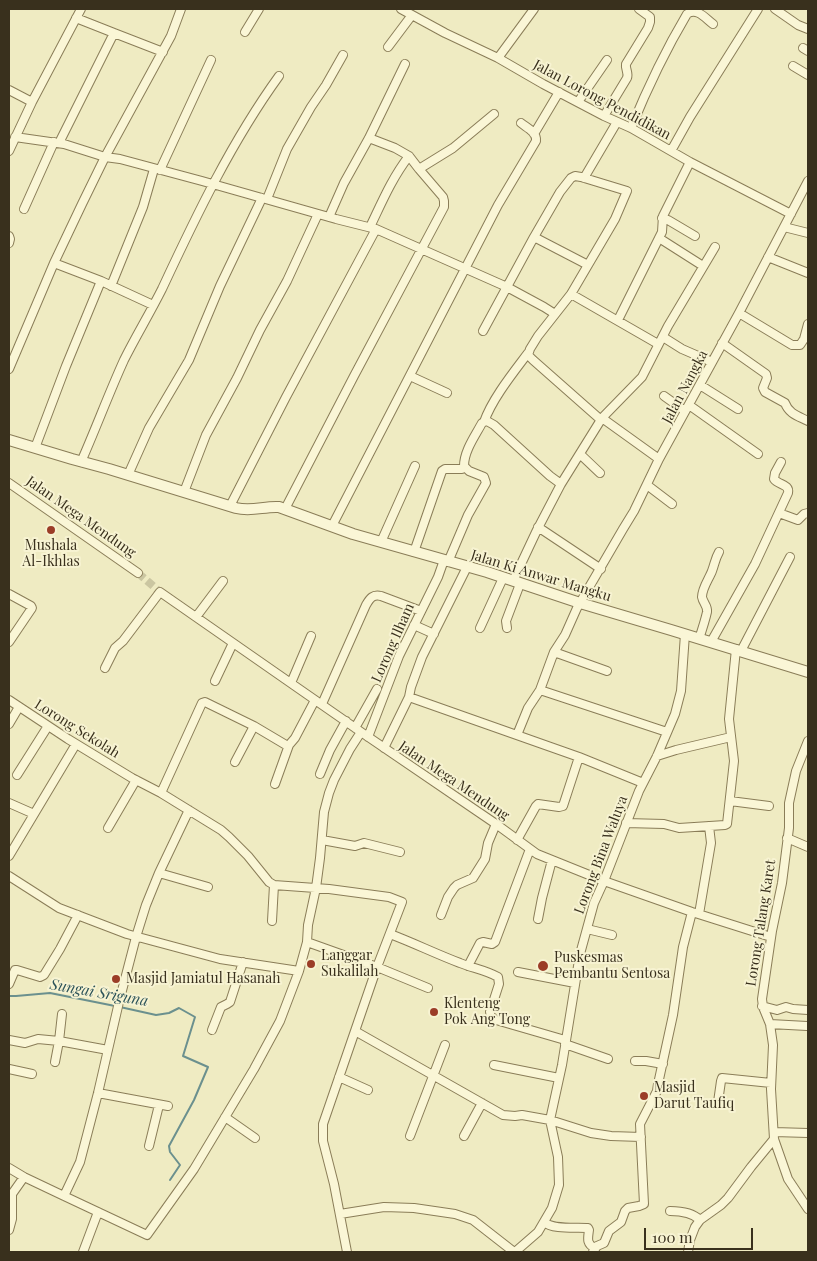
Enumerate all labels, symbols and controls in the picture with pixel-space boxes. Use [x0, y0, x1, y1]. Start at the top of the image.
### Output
street label: Jalan Lorong Pendidikan [530, 57, 674, 143]
street label: Jalan Nangka [659, 347, 711, 427]
street label: Jalan Mega Mendung [23, 473, 139, 561]
marker: Mushala Al-Ikhlas [45, 524, 57, 536]
place label: Mushala Al-Ikhlas [22, 538, 80, 570]
street label: Jalan Ki Anwar Mangku [469, 547, 613, 605]
street label: Lorong Ilham [368, 601, 418, 685]
street label: Lorong Sekolah [31, 696, 123, 762]
street label: Jalan Mega Mendung [395, 738, 513, 824]
street label: Lorong Bina Waluya [571, 794, 631, 916]
street label: Lorong Talang Karet [743, 858, 779, 988]
place label: Langgar Sukalilah [321, 948, 379, 980]
place label: Puskesmas Pembantu Sentosa [554, 950, 670, 982]
marker: Langgar Sukalilah [305, 958, 317, 970]
marker: Puskesmas Pembantu Sentosa [536, 959, 550, 973]
place label: Masjid Jamiatul Hasanah [126, 971, 280, 987]
marker: Masjid Jamiatul Hasanah [110, 973, 122, 985]
water label: Sungai Sriguna [48, 976, 150, 1010]
place label: Klenteng Pok Ang Tong [444, 996, 530, 1028]
marker: Klenteng Pok Ang Tong [428, 1006, 440, 1018]
place label: Masjid Darut Taufiq [654, 1080, 734, 1112]
marker: Masjid Darut Taufiq [638, 1090, 650, 1102]
scale bar [647, 1218, 756, 1250]
text: 100 m [652, 1227, 693, 1247]

